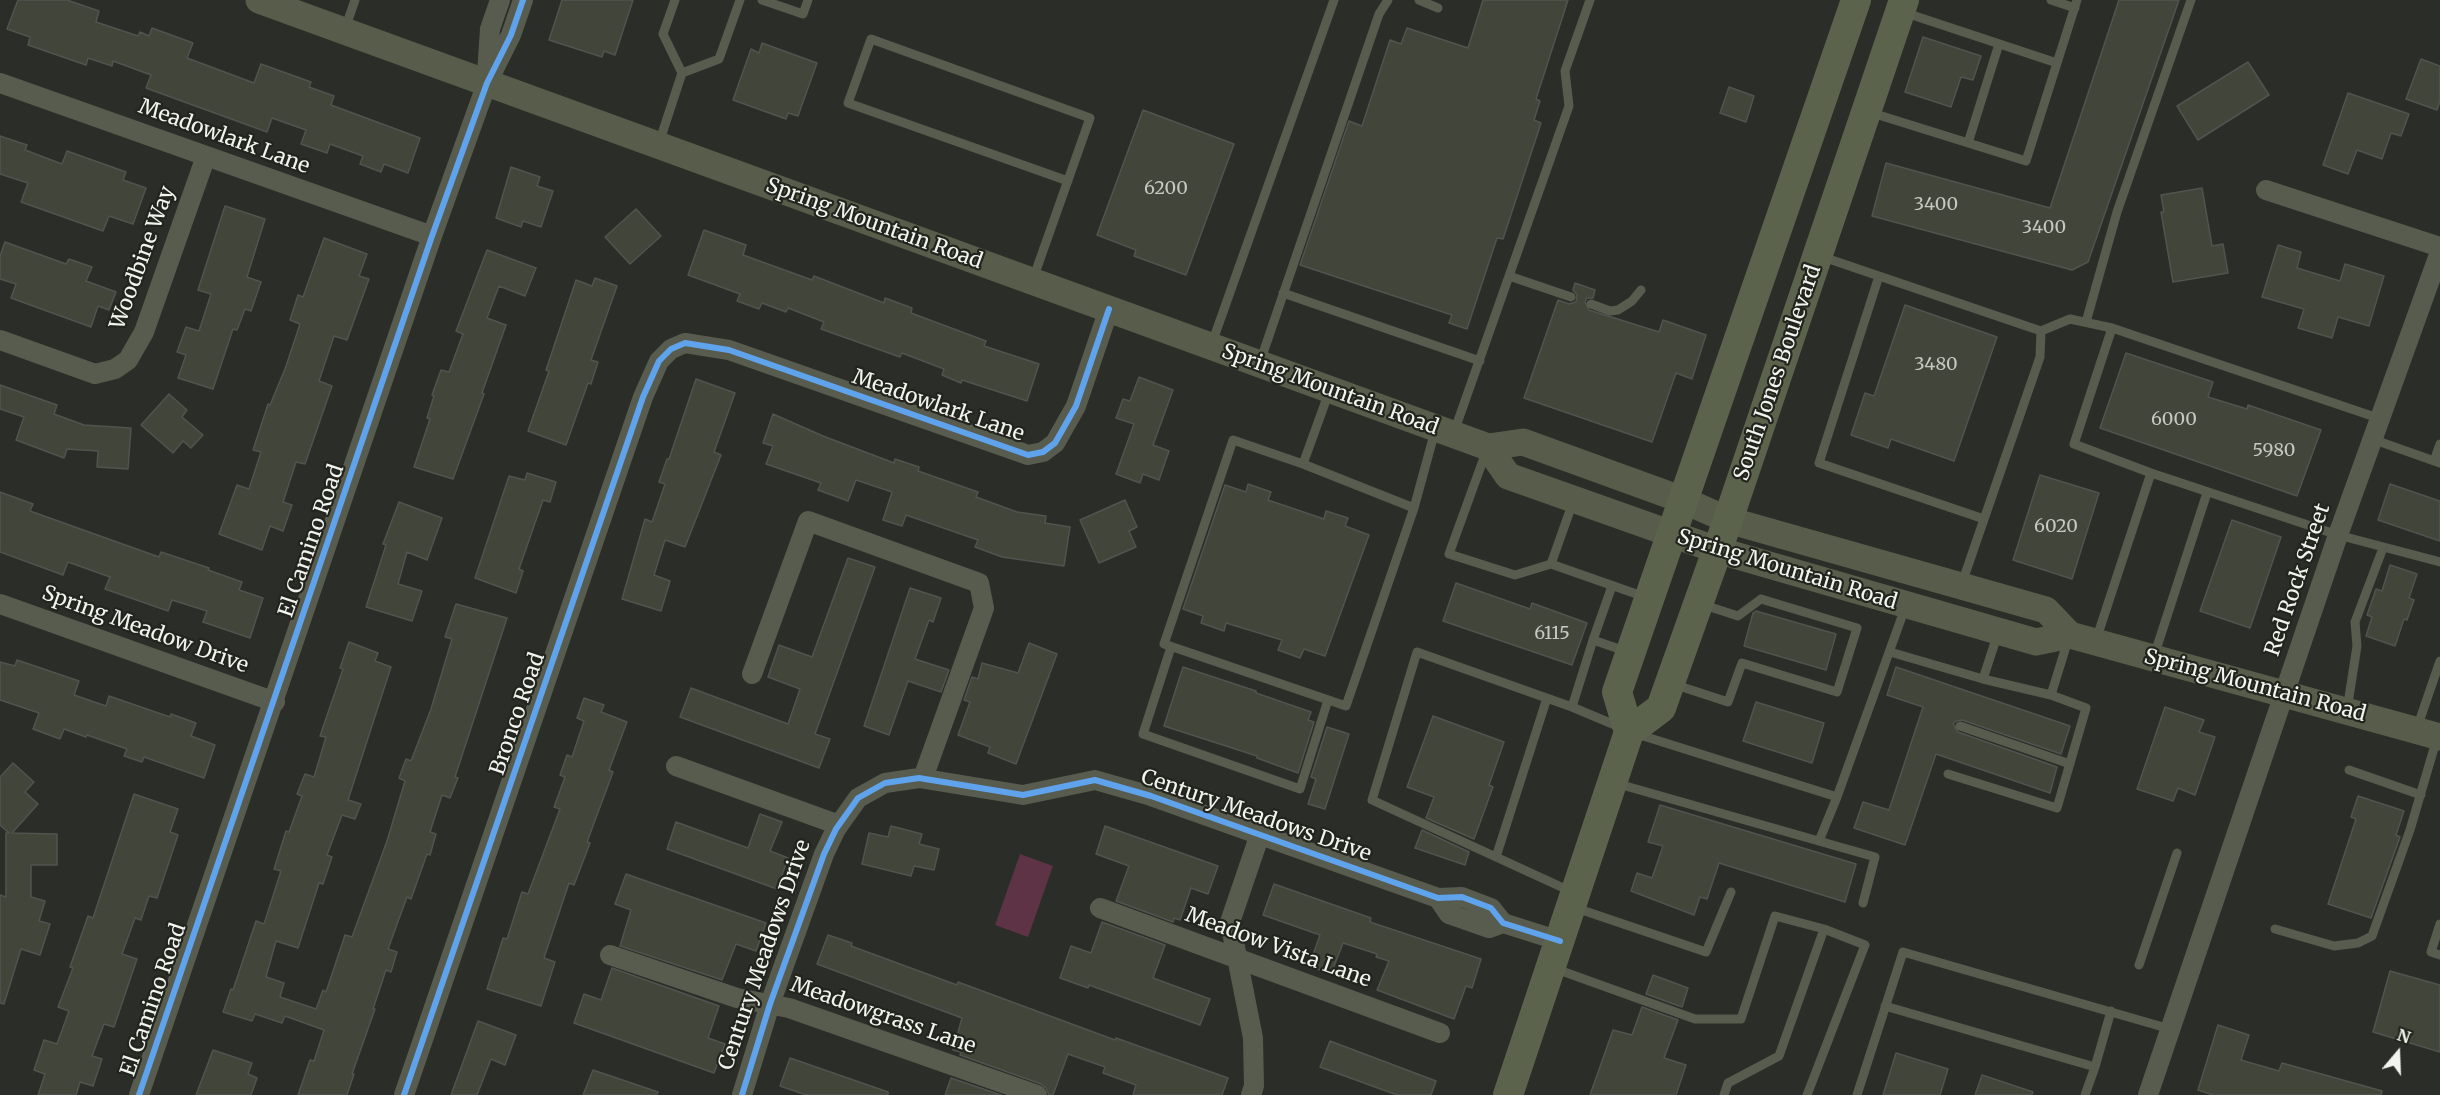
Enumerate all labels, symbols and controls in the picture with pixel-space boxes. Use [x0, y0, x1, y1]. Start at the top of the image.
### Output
street label: Meadowlark Lane [135, 94, 313, 180]
street label: Spring Mountain Road [762, 173, 986, 275]
house number: 6200 [1144, 178, 1188, 200]
street label: Woodbine Way [105, 183, 181, 333]
house number: 3400 [1914, 194, 1958, 216]
house number: 3400 [2022, 217, 2066, 239]
street label: South Jones Boulevard [1729, 262, 1827, 484]
street label: Spring Mountain Road [1218, 339, 1442, 441]
house number: 3480 [1914, 354, 1958, 376]
street label: Meadowlark Lane [849, 365, 1027, 447]
house number: 6000 [2151, 409, 2197, 431]
house number: 5980 [2253, 440, 2295, 462]
street label: El Camino Road [274, 461, 350, 621]
street label: Red Rock Street [2260, 501, 2336, 659]
house number: 6020 [2034, 516, 2078, 538]
street label: Spring Mountain Road [1674, 525, 1900, 615]
street label: Spring Meadow Drive [38, 581, 252, 679]
house number: 6115 [1534, 623, 1570, 645]
street label: Spring Mountain Road [2141, 644, 2369, 728]
street label: Bronco Road [485, 650, 551, 778]
street label: Century Meadows Drive [1138, 765, 1374, 867]
street label: Century Meadows Drive [714, 837, 816, 1073]
street label: Meadow Vista Lane [1182, 903, 1374, 993]
street label: El Camino Road [116, 920, 192, 1080]
street label: Meadowgrass Lane [787, 972, 979, 1060]
north arrow [2368, 1023, 2428, 1083]
text: N [2395, 1024, 2413, 1047]

